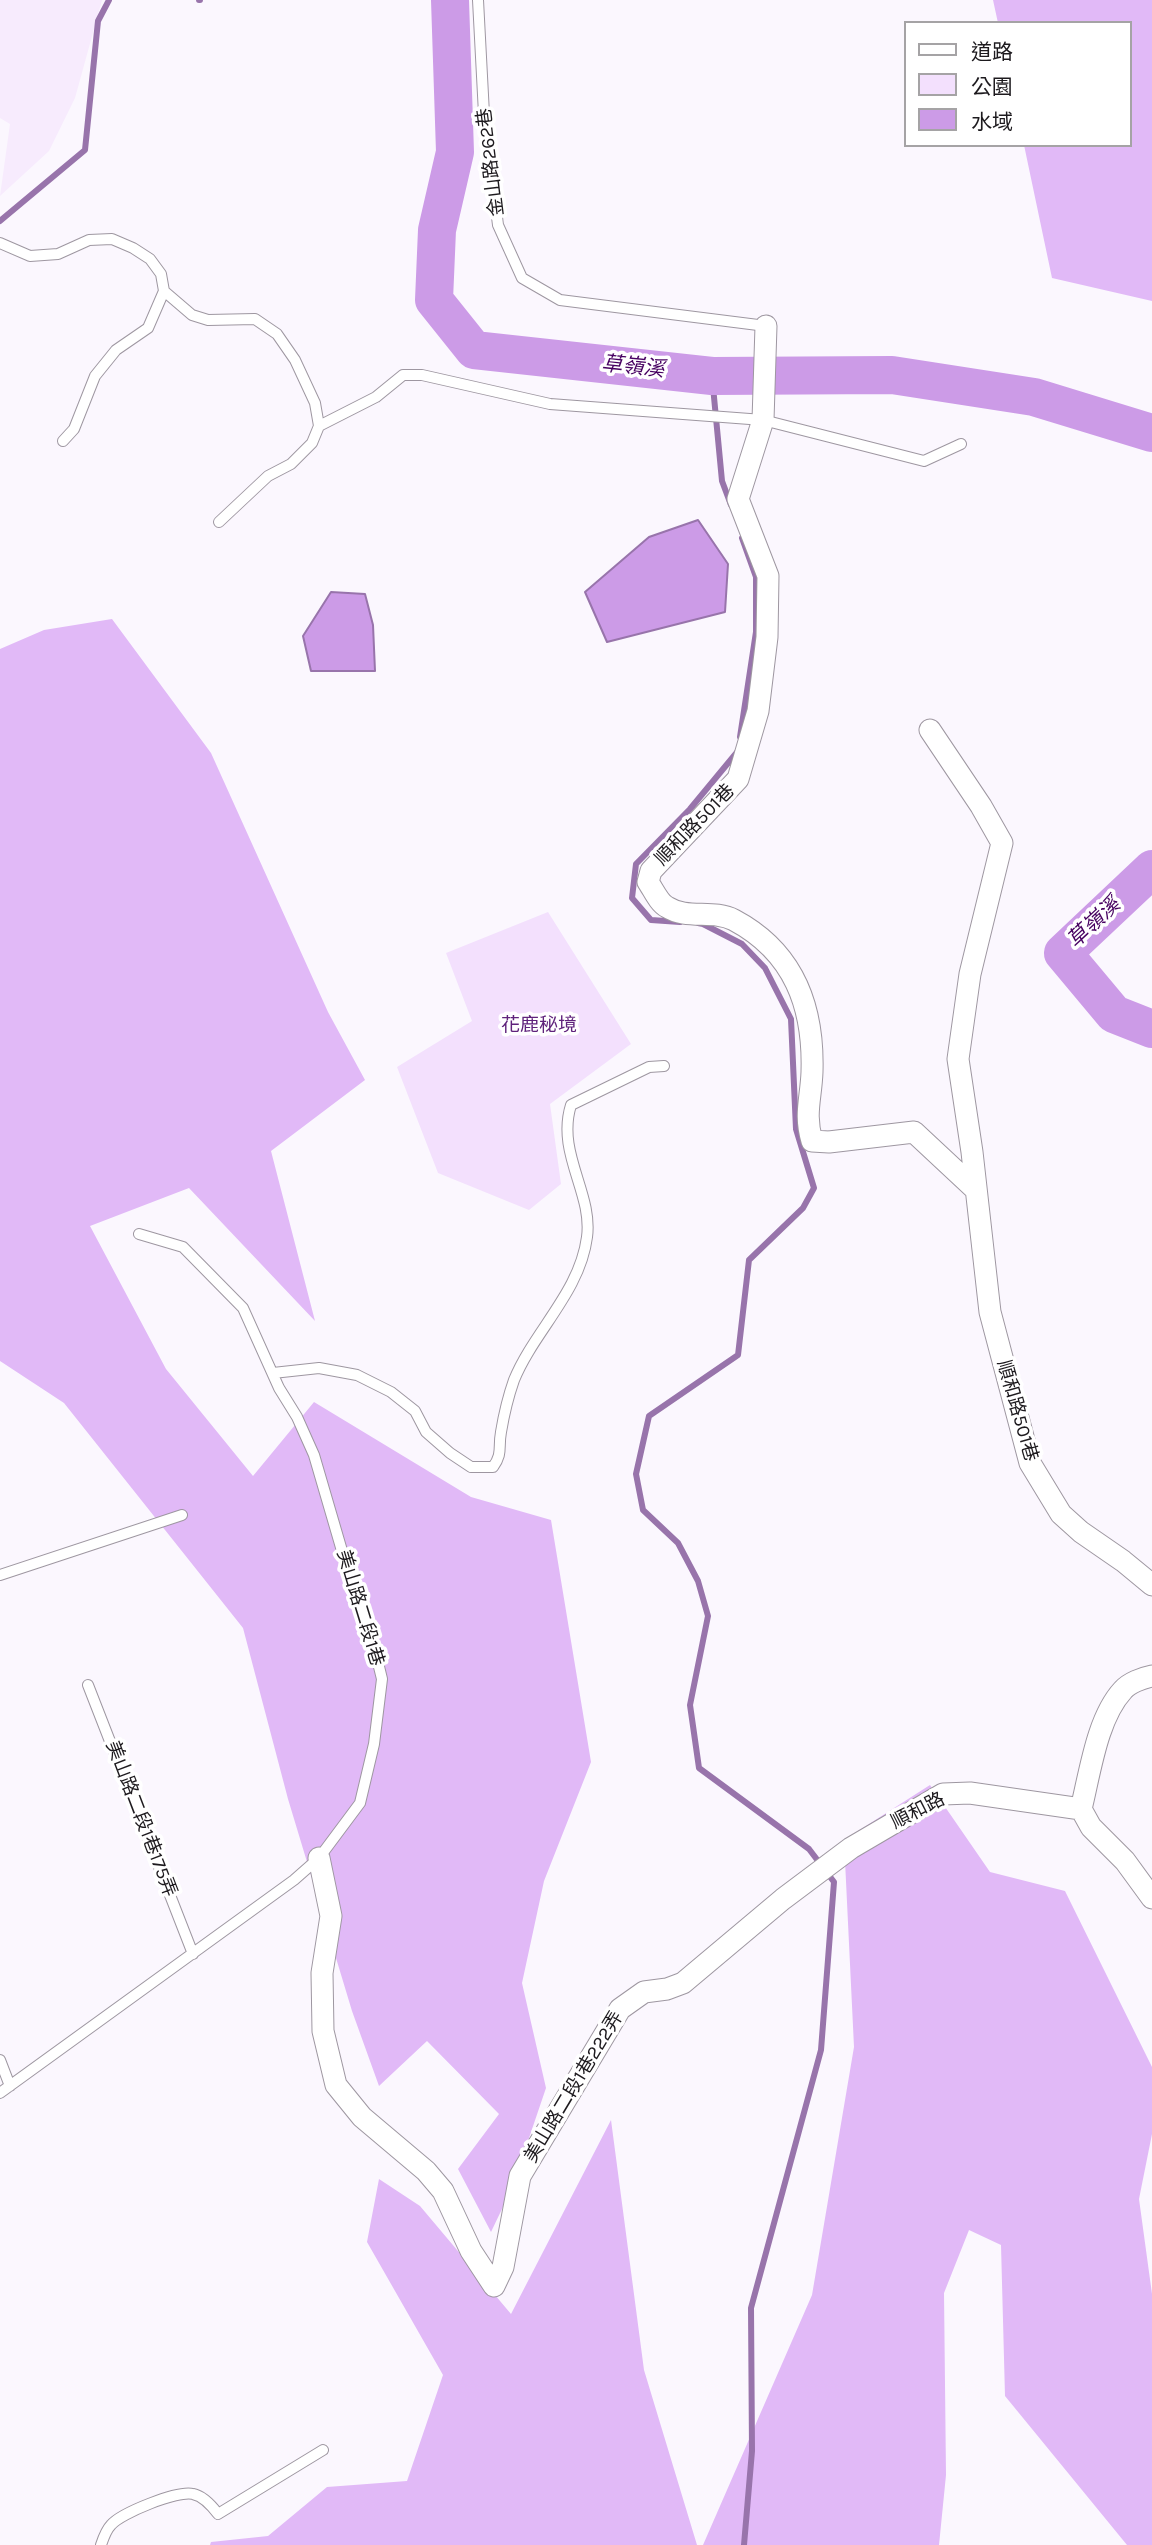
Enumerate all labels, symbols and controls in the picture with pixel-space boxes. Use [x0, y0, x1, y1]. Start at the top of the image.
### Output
legend [904, 21, 1131, 147]
text: 道路 [971, 40, 1013, 64]
text: 公園 [971, 75, 1013, 99]
street label: 金山路262巷 [473, 107, 509, 217]
text: 水域 [971, 110, 1013, 134]
water label: 草嶺溪 [600, 351, 666, 383]
street label: 順和路501巷 [651, 780, 739, 870]
water label: 草嶺溪 [1062, 892, 1126, 954]
park label: 花鹿秘境 [501, 1015, 577, 1037]
street label: 順和路501巷 [992, 1358, 1042, 1464]
street label: 美山路二段1巷 [332, 1547, 388, 1669]
street label: 美山路二段1巷175弄 [101, 1738, 181, 1900]
street label: 順和路 [887, 1788, 949, 1834]
street label: 美山路二段1巷222弄 [520, 2007, 628, 2167]

